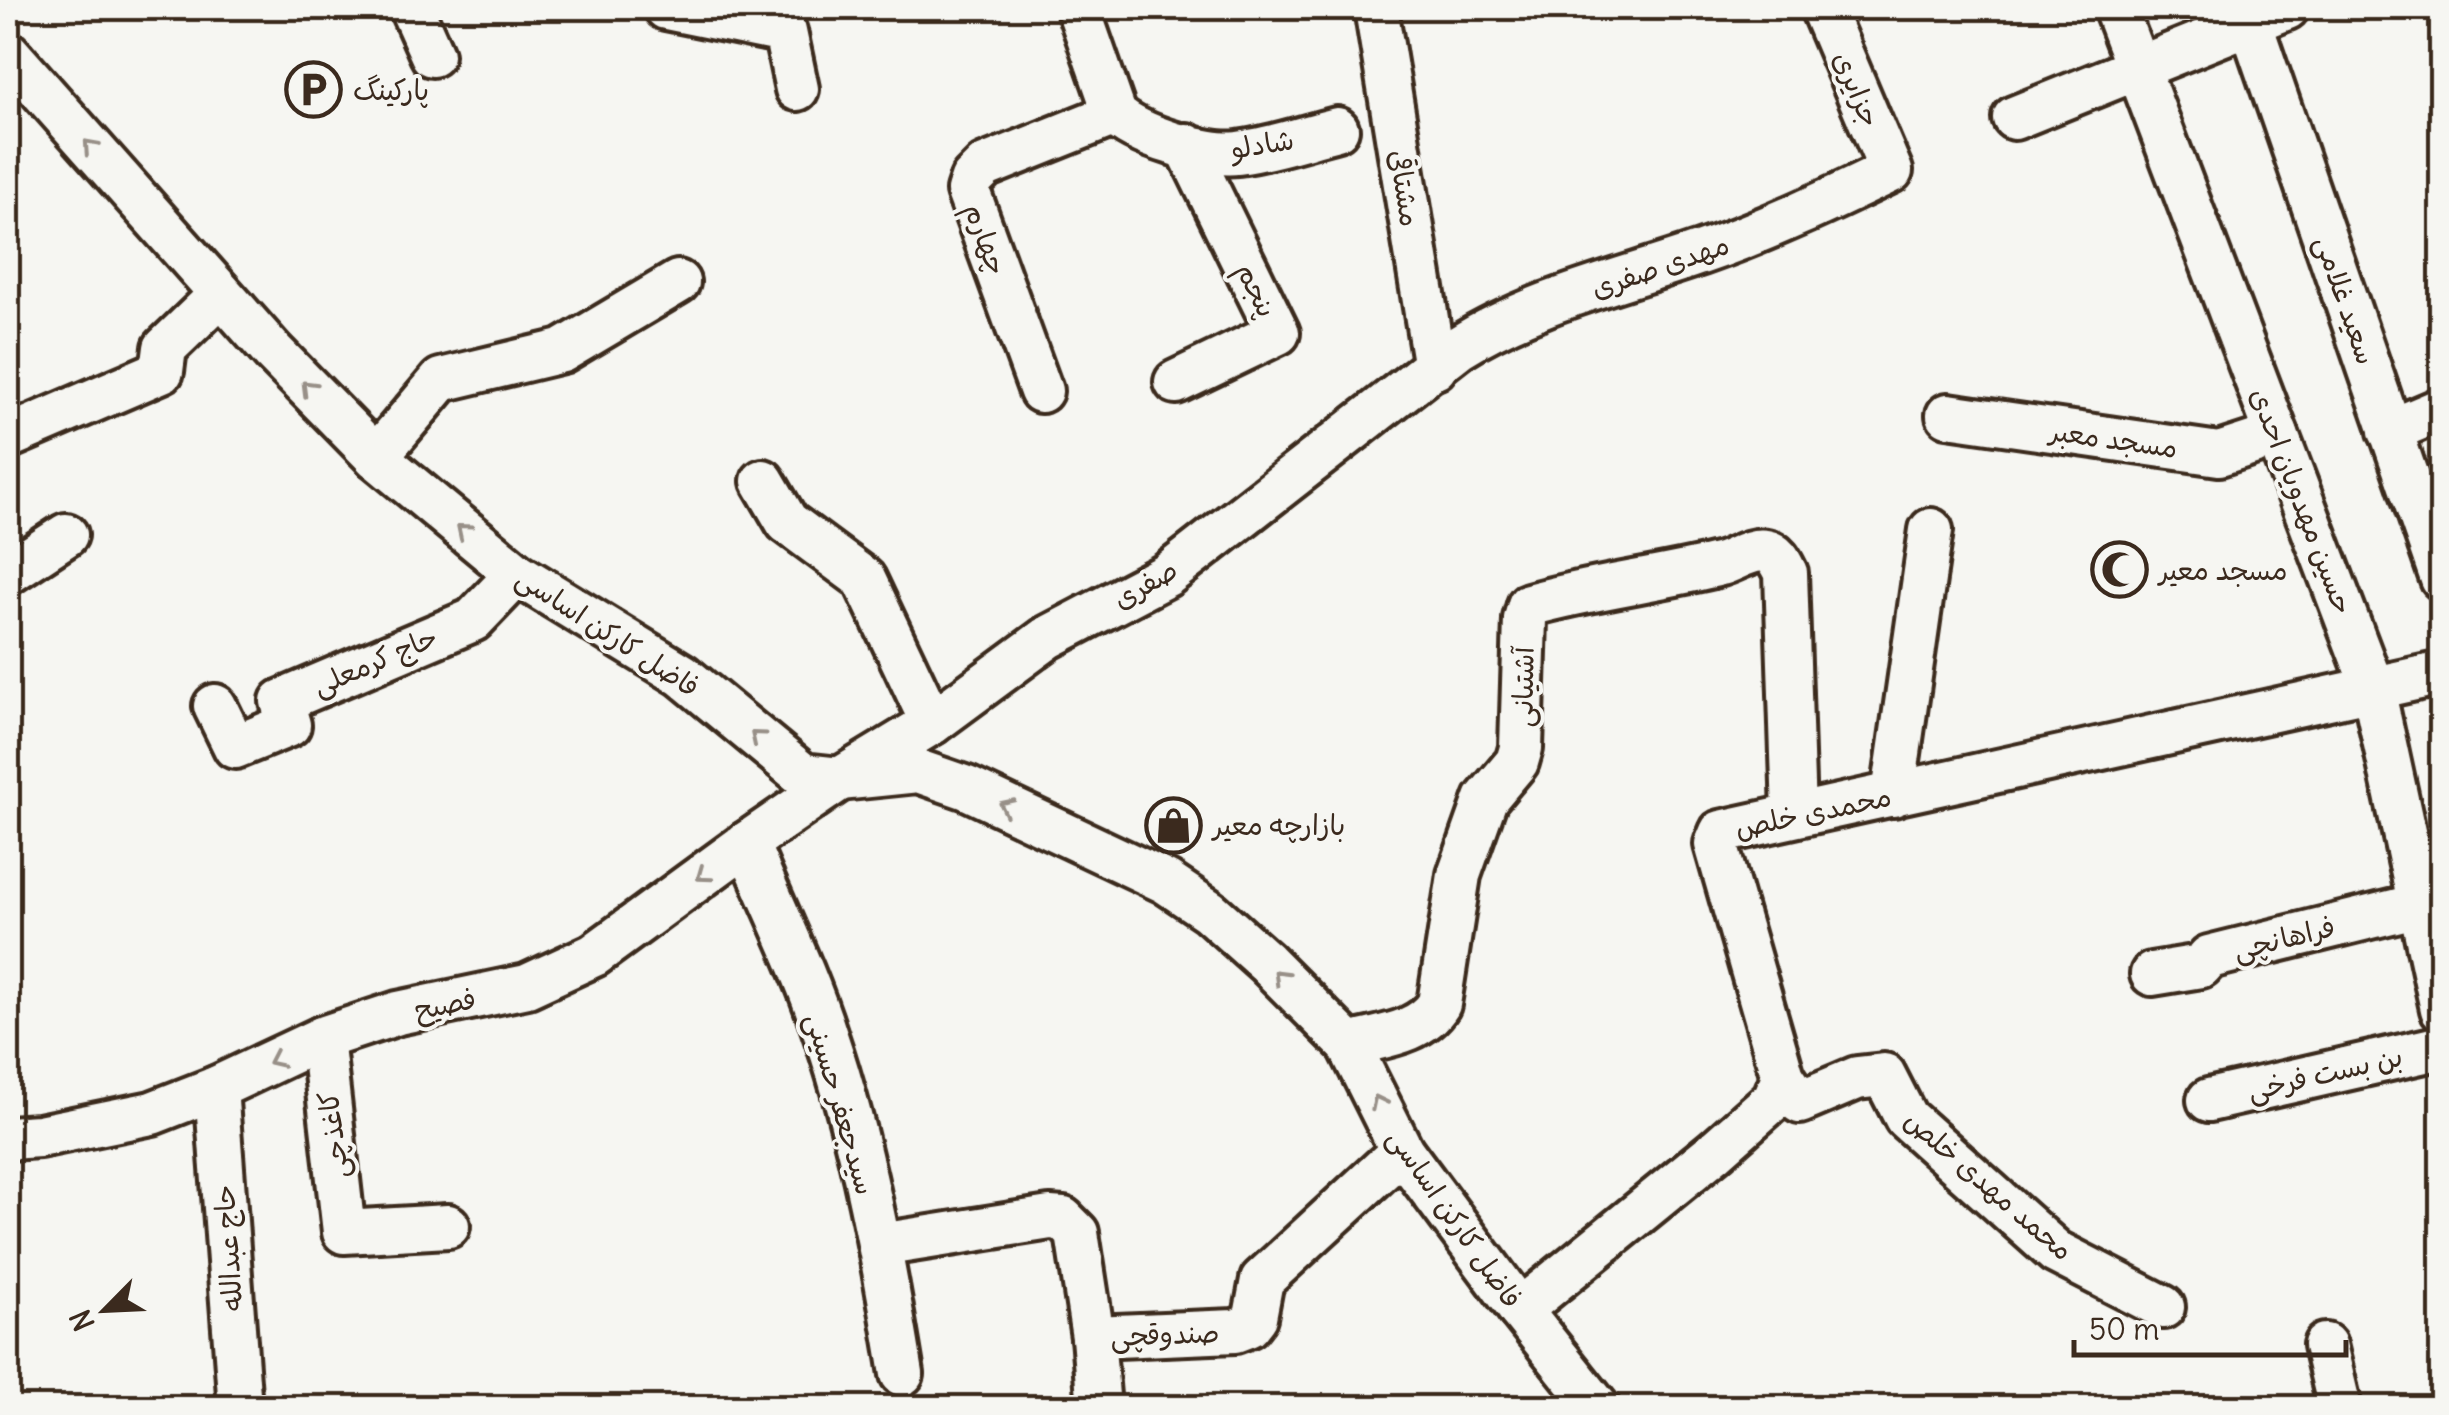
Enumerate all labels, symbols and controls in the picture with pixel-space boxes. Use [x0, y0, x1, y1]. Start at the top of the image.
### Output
street label: جزایری [1825, 46, 1889, 132]
parking icon: پارکینگ [284, 60, 344, 120]
place label: پارکینگ [353, 72, 429, 109]
street label: شادلو [1227, 121, 1296, 167]
one-way arrow [84, 139, 102, 158]
street label: مشتاقی [1381, 147, 1429, 229]
street label: چهارم [953, 198, 1016, 281]
street label: مهدی صفری [1586, 226, 1734, 306]
street label: سعید غلامی [2307, 231, 2385, 369]
street label: پنجم [1225, 257, 1286, 325]
one-way arrow [301, 381, 319, 399]
street label: حسین مهدویان احدی [2242, 383, 2362, 619]
street label: مسجد معبر [2046, 412, 2180, 466]
one-way arrow [457, 524, 475, 542]
mosque icon: مسجد معیر [2090, 540, 2150, 600]
street label: صفری [1106, 551, 1184, 617]
place label: مسجد معیر [2157, 552, 2287, 588]
street label: فاضل کارکن اساسی [510, 559, 706, 705]
street label: حاج کرمعلی [307, 619, 443, 704]
street label: آشتیانی [1504, 645, 1542, 728]
one-way arrow [750, 731, 768, 749]
street label: محمدی خلص [1732, 778, 1894, 846]
shop icon: بازارچه معیر [1144, 795, 1204, 855]
one-way arrow [998, 799, 1016, 819]
place label: بازارچه معیر [1211, 807, 1345, 843]
one-way arrow [695, 862, 714, 881]
street label: فراهانچی [2229, 908, 2339, 968]
one-way arrow [1274, 969, 1292, 987]
street label: فصیح [411, 980, 479, 1029]
street label: سیدجعفر حسینی [798, 1009, 884, 1199]
street label: بن بست فرخی [2244, 1038, 2406, 1108]
one-way arrow [267, 1047, 285, 1067]
street label: کاغذچی [310, 1089, 356, 1181]
one-way arrow [1370, 1095, 1390, 1113]
street label: محمد مهدی خلص [1897, 1102, 2081, 1268]
street label: فاضل کارکن اساسی [1380, 1121, 1530, 1315]
street label: حاج عبدالله [206, 1183, 251, 1312]
north arrow [55, 1260, 155, 1360]
scale bar [2074, 1295, 2346, 1357]
text: N [62, 1304, 103, 1336]
text: 50 m [2089, 1310, 2159, 1348]
street label: صندوقچی [1110, 1314, 1220, 1354]

